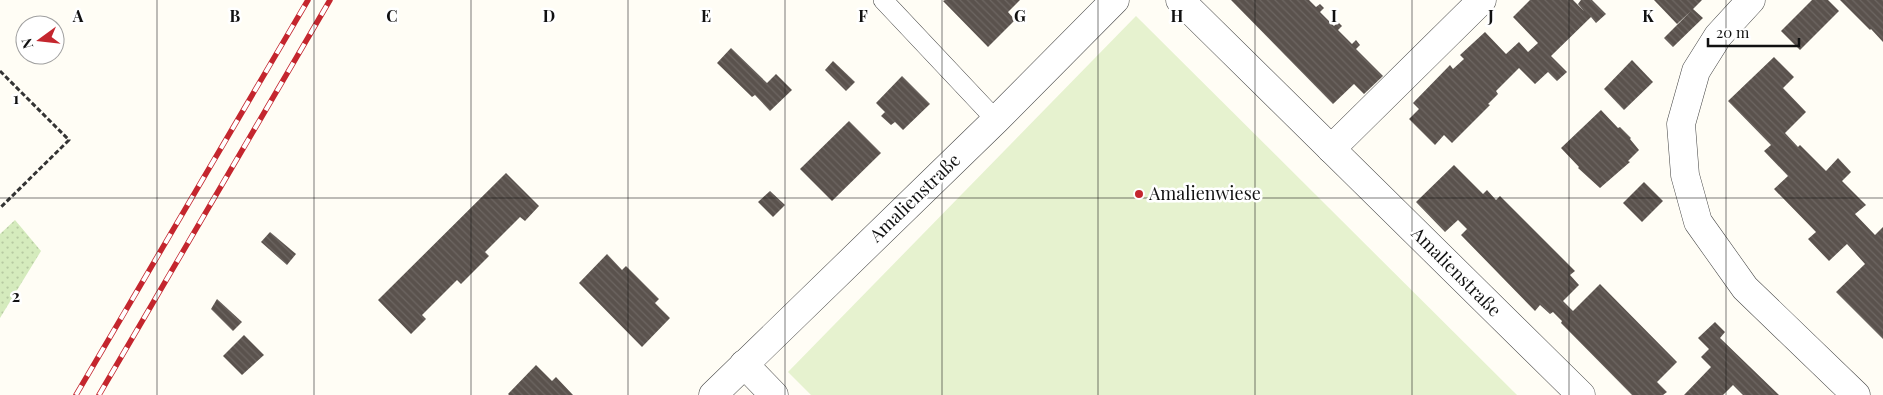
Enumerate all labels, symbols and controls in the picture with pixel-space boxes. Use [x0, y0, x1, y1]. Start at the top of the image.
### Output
text: A [72, 5, 84, 26]
text: B [230, 5, 241, 26]
text: C [386, 5, 398, 26]
text: D [543, 5, 555, 26]
text: E [701, 5, 711, 26]
text: F [858, 5, 868, 26]
text: G [1014, 5, 1026, 26]
text: H [1171, 5, 1184, 26]
text: I [1331, 5, 1337, 26]
text: J [1487, 5, 1494, 26]
text: K [1642, 5, 1654, 26]
north arrow [15, 15, 65, 65]
scale bar [1708, 15, 1799, 47]
text: 20 m [1716, 22, 1750, 42]
text: N [16, 36, 37, 51]
text: 1 [13, 87, 19, 108]
street label: Amalienstraße [863, 148, 965, 247]
place label: Amalienwiese [1148, 181, 1261, 205]
marker: Amalienwiese [1133, 188, 1145, 200]
street label: Amalienstraße [1406, 221, 1507, 321]
text: 2 [12, 285, 20, 306]

